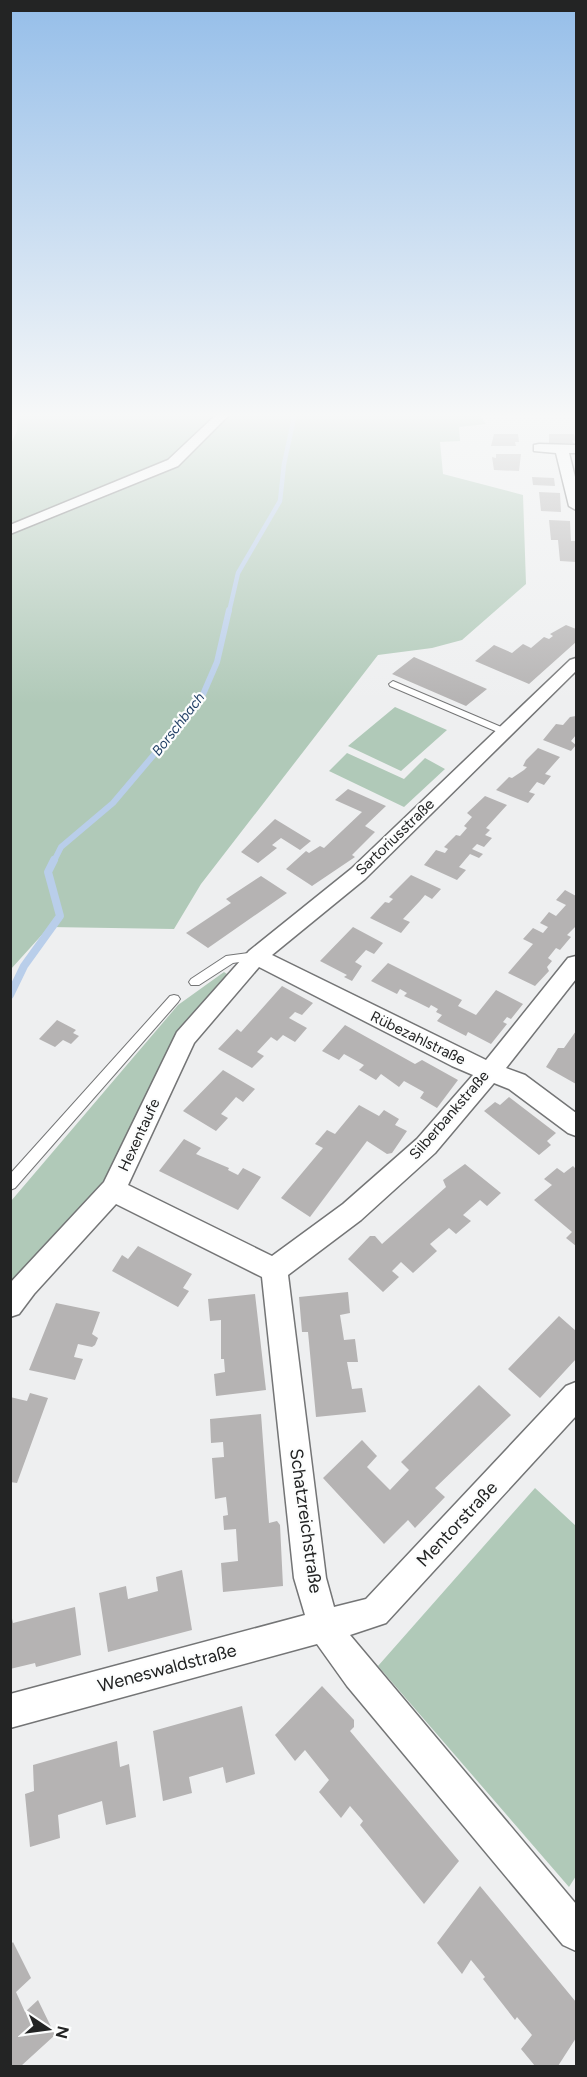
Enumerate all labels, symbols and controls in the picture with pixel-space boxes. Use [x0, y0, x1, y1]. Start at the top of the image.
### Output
water label: Borschbach [149, 689, 208, 759]
street label: Sartoriusstraße [352, 795, 438, 879]
street label: Rübezahlstraße [368, 1007, 468, 1069]
street label: Silberbankstraße [405, 1067, 493, 1163]
street label: Hexentaufe [114, 1096, 164, 1174]
street label: Schatzreichstraße [285, 1447, 327, 1595]
street label: Mentorstraße [412, 1477, 502, 1571]
street label: Weneswaldstraße [95, 1639, 239, 1697]
north arrow [18, 1999, 78, 2059]
text: N [51, 2024, 73, 2040]

